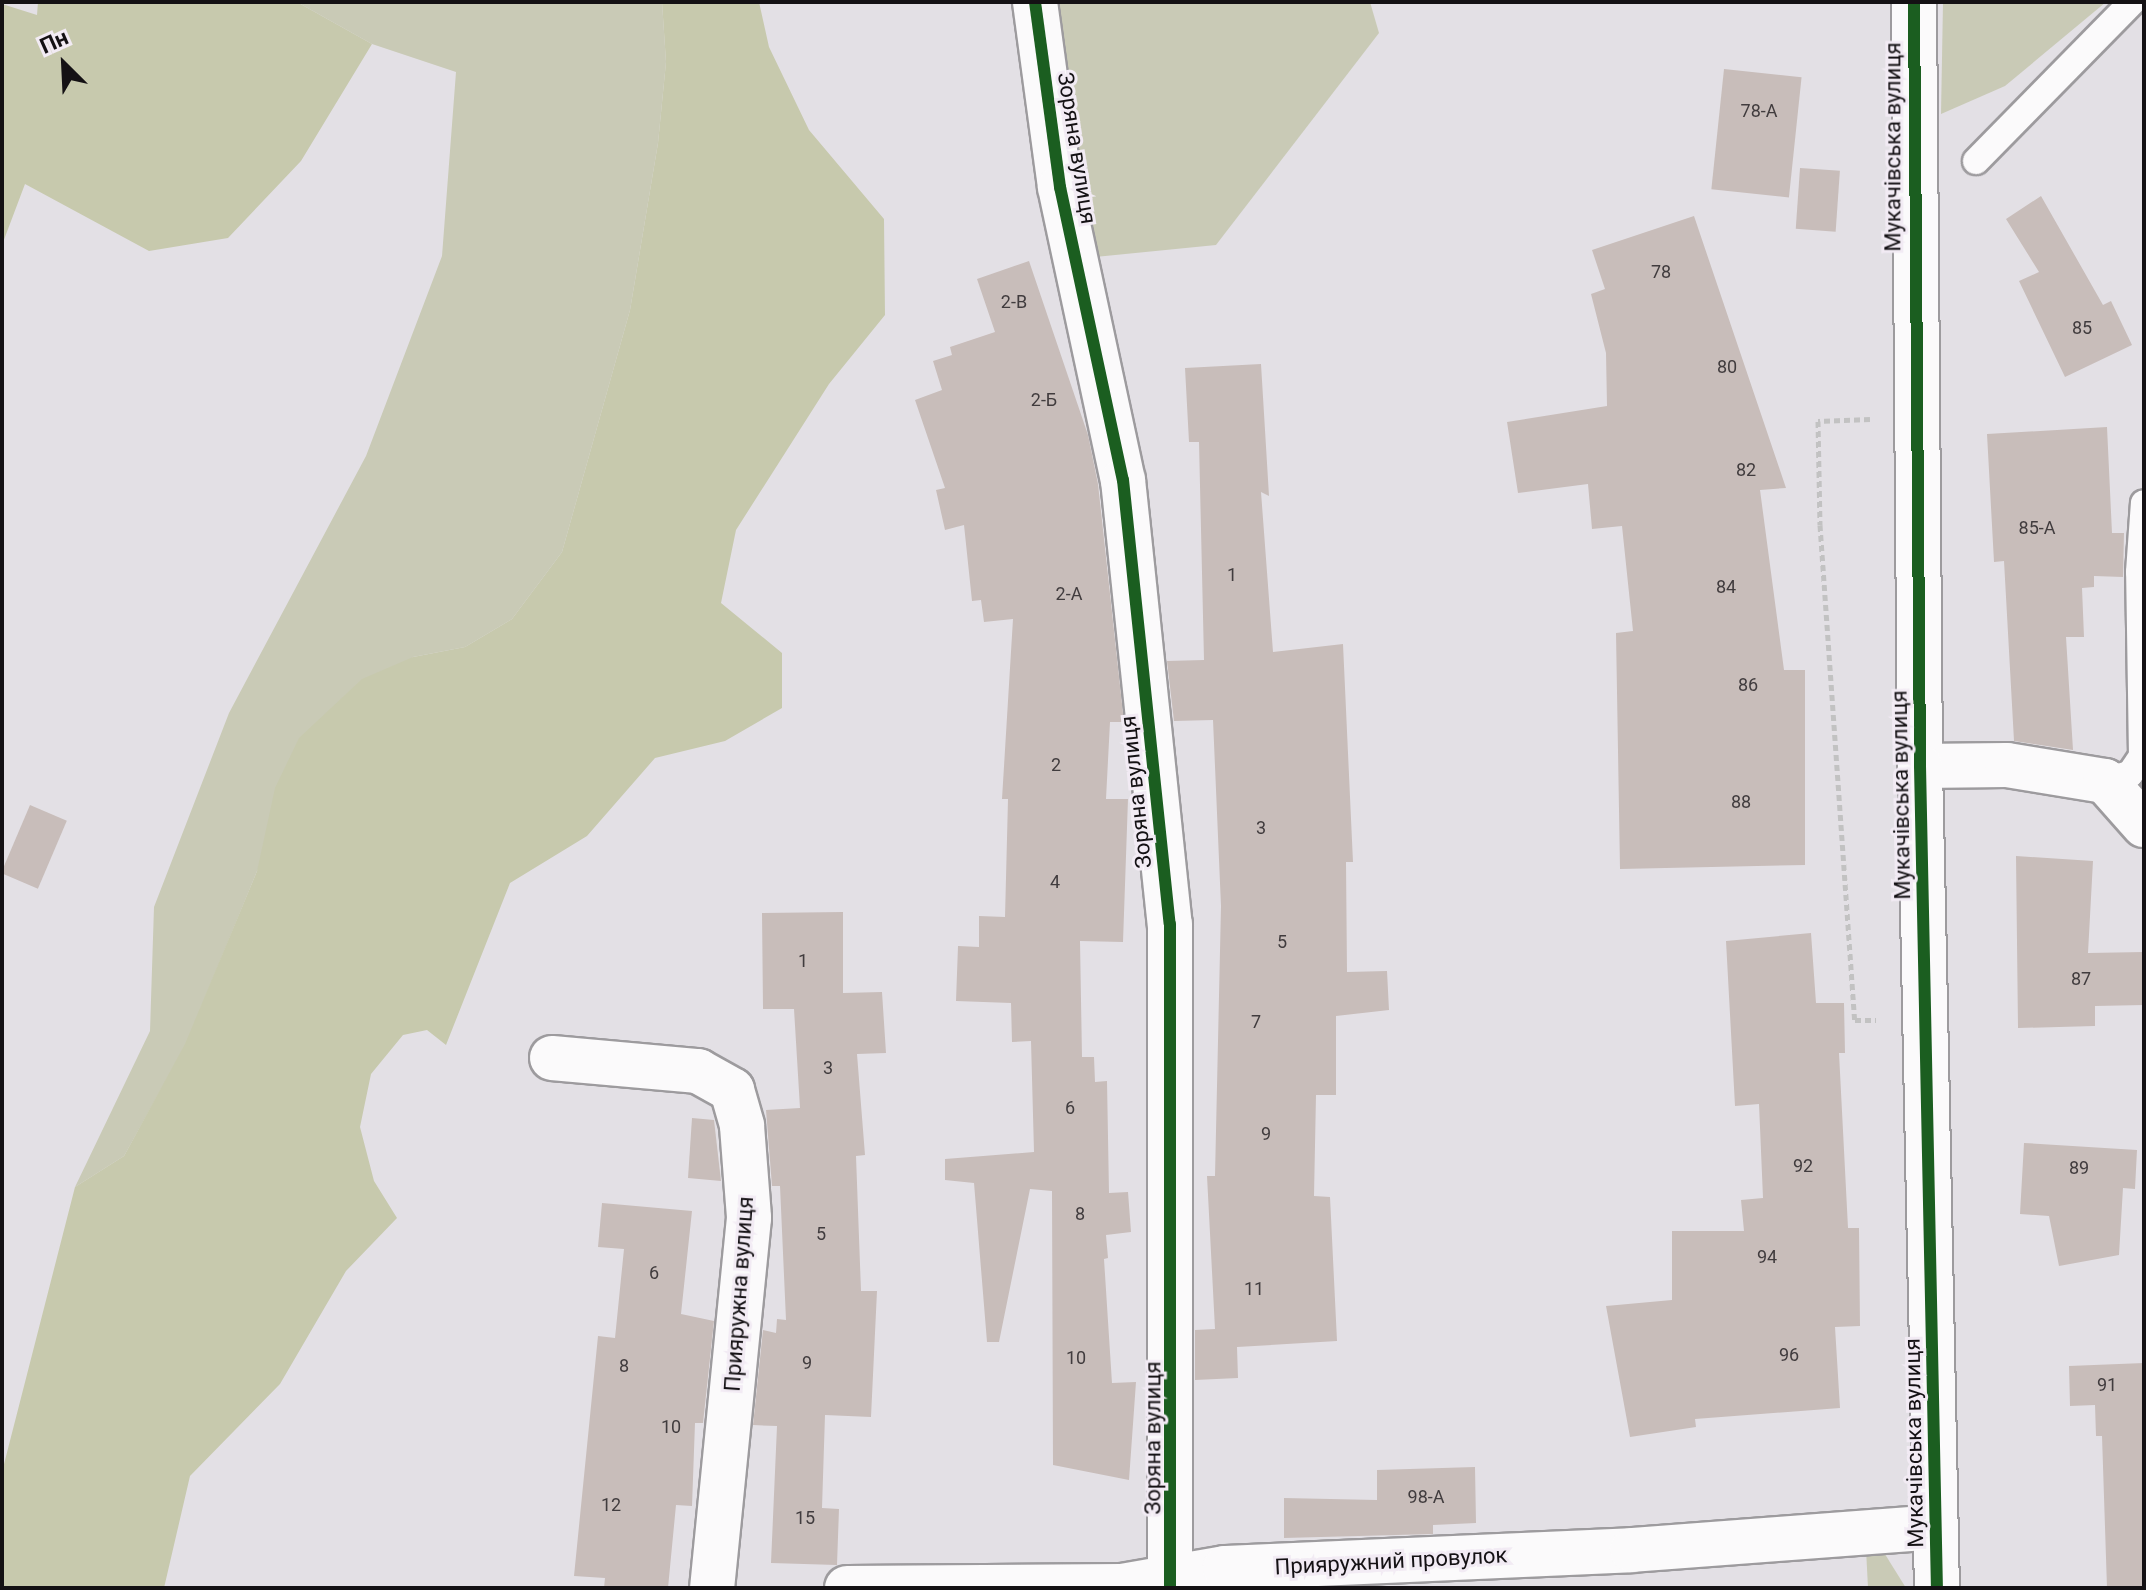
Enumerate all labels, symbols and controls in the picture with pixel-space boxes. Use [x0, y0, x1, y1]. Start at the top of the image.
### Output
north arrow [24, 24, 104, 104]
text: Пн [36, 25, 72, 59]
street label: Мукачівська вулиця [1880, 42, 1906, 252]
street label: Зоряна вулиця [1052, 70, 1102, 226]
house number: 78-А [1741, 100, 1777, 122]
house number: 78 [1651, 261, 1671, 283]
house number: 2-В [1001, 291, 1027, 313]
house number: 85 [2072, 317, 2092, 339]
house number: 80 [1717, 356, 1737, 378]
house number: 2-Б [1031, 389, 1057, 411]
house number: 82 [1736, 459, 1756, 481]
house number: 85-А [2019, 517, 2055, 539]
house number: 1 [1227, 564, 1237, 586]
house number: 84 [1716, 576, 1736, 598]
house number: 2-А [1056, 583, 1082, 605]
house number: 86 [1738, 674, 1758, 696]
street label: Мукачівська вулиця [1886, 690, 1916, 900]
street label: Зоряна вулиця [1115, 714, 1157, 870]
house number: 2 [1051, 754, 1061, 776]
house number: 88 [1731, 791, 1751, 813]
house number: 3 [1256, 817, 1266, 839]
house number: 4 [1050, 871, 1060, 893]
house number: 5 [1277, 931, 1287, 953]
house number: 1 [798, 950, 808, 972]
house number: 87 [2071, 968, 2091, 990]
house number: 7 [1251, 1011, 1261, 1033]
house number: 3 [823, 1057, 833, 1079]
house number: 6 [1065, 1097, 1075, 1119]
house number: 9 [1261, 1123, 1271, 1145]
house number: 92 [1793, 1155, 1813, 1177]
house number: 89 [2069, 1157, 2089, 1179]
street label: Прияружна вулиця [719, 1196, 759, 1392]
house number: 8 [1075, 1203, 1085, 1225]
house number: 5 [816, 1223, 826, 1245]
house number: 94 [1757, 1246, 1777, 1268]
house number: 6 [649, 1262, 659, 1284]
house number: 11 [1244, 1278, 1264, 1300]
street label: Мукачівська вулиця [1899, 1338, 1929, 1548]
house number: 96 [1779, 1344, 1799, 1366]
house number: 10 [1066, 1347, 1086, 1369]
house number: 9 [802, 1352, 812, 1374]
house number: 8 [619, 1355, 629, 1377]
street label: Зоряна вулиця [1140, 1361, 1166, 1515]
house number: 91 [2097, 1374, 2117, 1396]
house number: 10 [661, 1416, 681, 1438]
house number: 98-А [1408, 1486, 1444, 1508]
house number: 12 [601, 1494, 621, 1516]
house number: 15 [795, 1507, 815, 1529]
street label: Прияружний провулок [1274, 1542, 1508, 1580]

